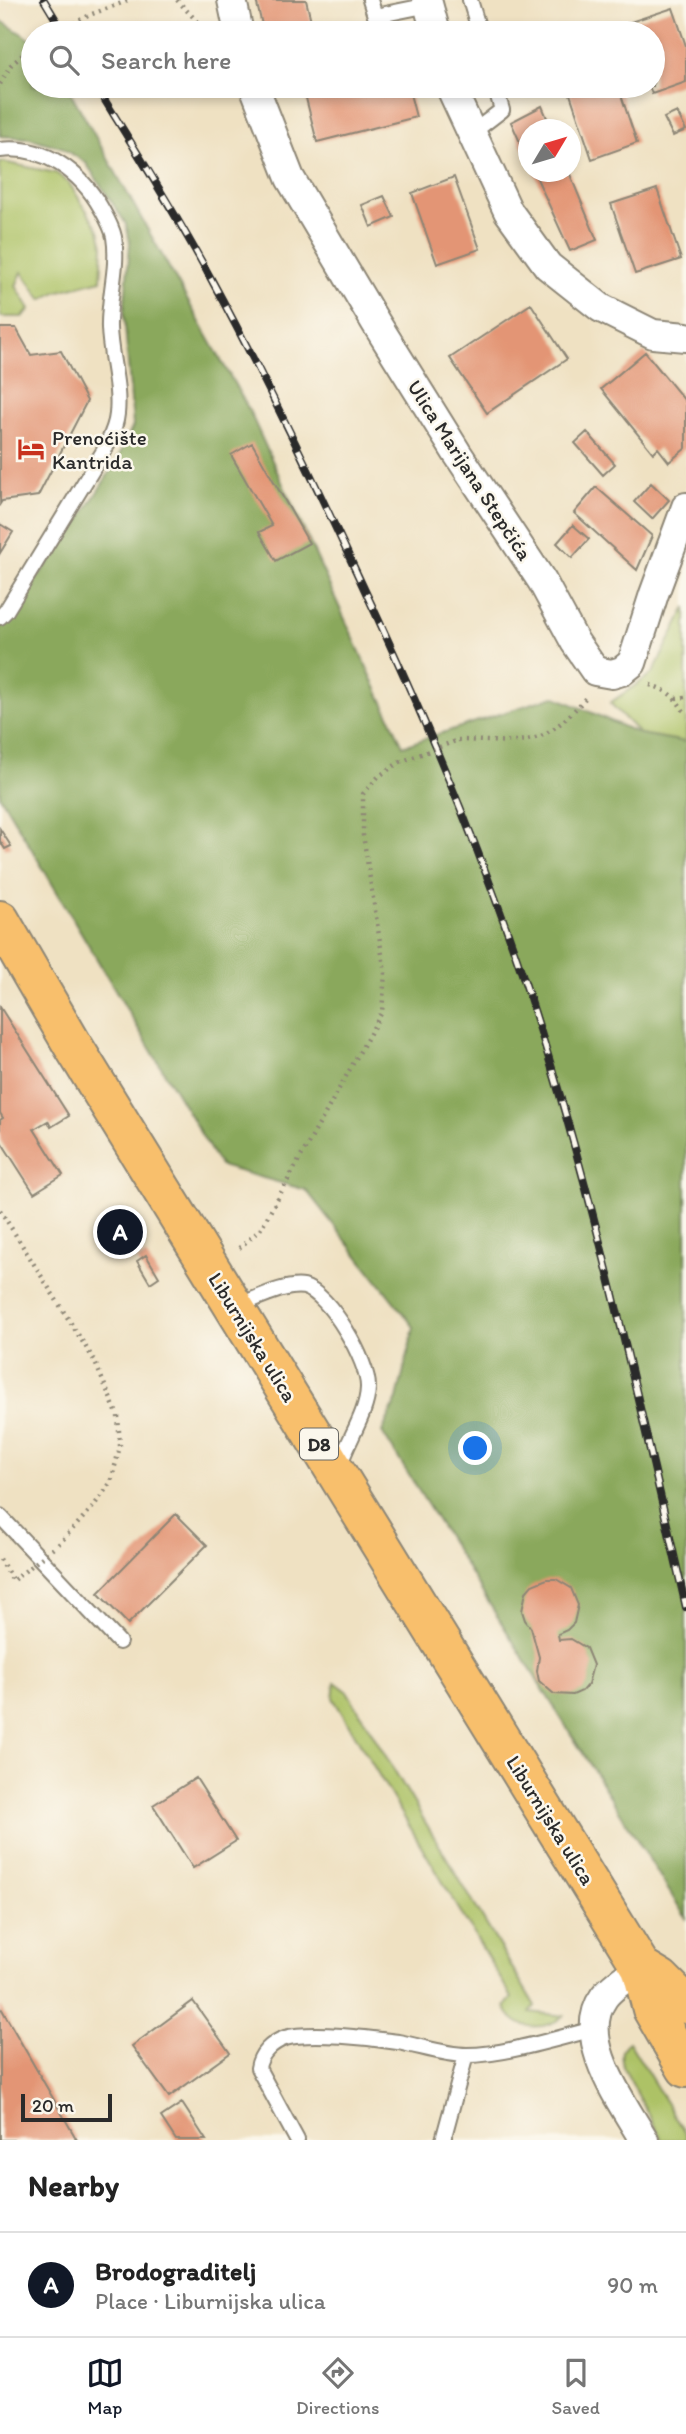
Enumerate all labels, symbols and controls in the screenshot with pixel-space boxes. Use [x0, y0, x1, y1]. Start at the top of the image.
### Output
search box [21, 21, 665, 98]
icon: search [45, 41, 83, 79]
text: Search here [101, 44, 231, 76]
north arrow [518, 119, 581, 182]
street label: Ulica Marijana Stepčića [402, 375, 538, 565]
place label: Prenoćište Kantrida [52, 425, 147, 474]
hotel icon: Prenoćište Kantrida [16, 434, 46, 464]
pin: A [97, 1206, 143, 1258]
street label: Liburnijska ulica [203, 1268, 303, 1406]
road number: D8 [300, 1428, 338, 1460]
your location [458, 1431, 492, 1465]
street label: Liburnijska ulica [501, 1751, 601, 1889]
scale bar [21, 2091, 112, 2123]
text: 20 m [32, 2094, 74, 2117]
text: Nearby [28, 2167, 119, 2204]
text: Brodograditelj [95, 2255, 256, 2287]
text: A [44, 2271, 58, 2299]
text: 90 m [607, 2271, 658, 2299]
text: Place · Liburnijska ulica [95, 2287, 326, 2315]
tab: Map [86, 2354, 124, 2419]
tab: Directions [296, 2354, 380, 2419]
tab: Saved [552, 2354, 600, 2419]

